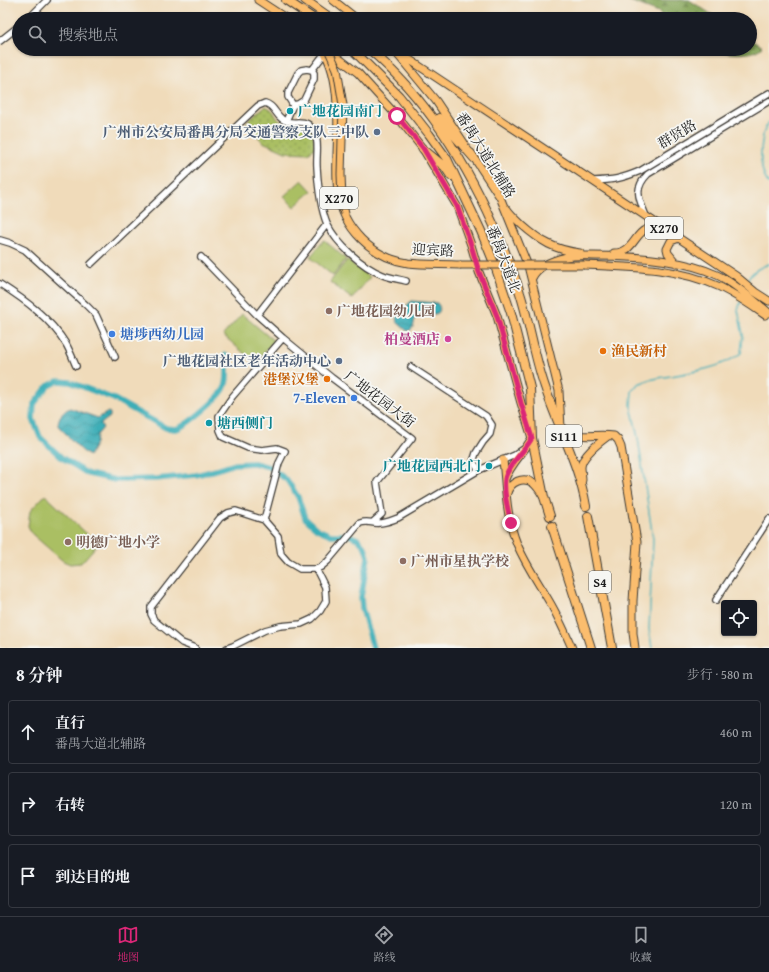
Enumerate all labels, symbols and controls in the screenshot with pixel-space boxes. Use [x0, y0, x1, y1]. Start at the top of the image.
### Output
search box [12, 12, 757, 56]
icon: search [26, 23, 48, 45]
text: 搜索地点 [58, 24, 118, 45]
place label: 广地花园南门 [298, 101, 382, 121]
marker: 广地花园南门 [285, 106, 295, 116]
route start [388, 107, 406, 125]
street label: 番禺大道北辅路 [452, 108, 520, 202]
street label: 群贤路 [654, 115, 700, 153]
place label: 广州市公安局番禺分局交通警察支队三中队 [103, 122, 369, 142]
marker: 广州市公安局番禺分局交通警察支队三中队 [372, 127, 382, 137]
road number: X270 [320, 187, 358, 209]
road number: X270 [645, 217, 683, 239]
street label: 番禺大道北 [482, 223, 526, 295]
street label: 迎宾路 [412, 239, 454, 261]
place label: 广地花园幼儿园 [337, 301, 435, 321]
marker: 广地花园幼儿园 [324, 306, 334, 316]
place label: 塘埗西幼儿园 [120, 324, 204, 344]
marker: 塘埗西幼儿园 [107, 329, 117, 339]
place label: 柏曼酒店 [384, 329, 440, 349]
marker: 柏曼酒店 [443, 334, 453, 344]
place label: 渔民新村 [611, 341, 667, 361]
marker: 渔民新村 [598, 346, 608, 356]
place label: 广地花园社区老年活动中心 [163, 351, 331, 371]
marker: 广地花园社区老年活动中心 [334, 356, 344, 366]
street label: 广地花园大街 [340, 366, 420, 432]
place label: 港堡汉堡 [263, 369, 319, 389]
marker: 港堡汉堡 [322, 374, 332, 384]
place label: 7-Eleven [293, 388, 347, 408]
marker: 7-Eleven [349, 393, 359, 403]
place label: 塘西侧门 [217, 413, 273, 433]
marker: 塘西侧门 [204, 418, 214, 428]
road number: S111 [546, 425, 582, 447]
place label: 广地花园西北门 [383, 456, 481, 476]
marker: 广地花园西北门 [484, 461, 494, 471]
route end [502, 514, 520, 532]
place label: 明德广地小学 [76, 532, 160, 552]
marker: 明德广地小学 [63, 537, 73, 547]
place label: 广州市星执学校 [411, 551, 509, 571]
marker: 广州市星执学校 [398, 556, 408, 566]
road number: S4 [589, 571, 611, 593]
map controls [721, 600, 757, 636]
button: locate [721, 600, 757, 636]
text: 8 分钟 [16, 662, 63, 687]
text: 步行 · 580 m [687, 665, 753, 684]
text: 直行 [55, 712, 85, 733]
icon: ahead [17, 721, 39, 743]
text: 460 m [720, 723, 752, 742]
text: 番禺大道北辅路 [55, 734, 146, 753]
icon: right [17, 793, 39, 815]
text: 右转 [55, 794, 85, 815]
text: 120 m [720, 795, 752, 814]
icon: arrive [17, 865, 39, 887]
text: 到达目的地 [55, 866, 130, 887]
tab: 地图 [117, 924, 139, 965]
tab: 路线 [373, 924, 395, 965]
tab: 收藏 [630, 924, 652, 965]

